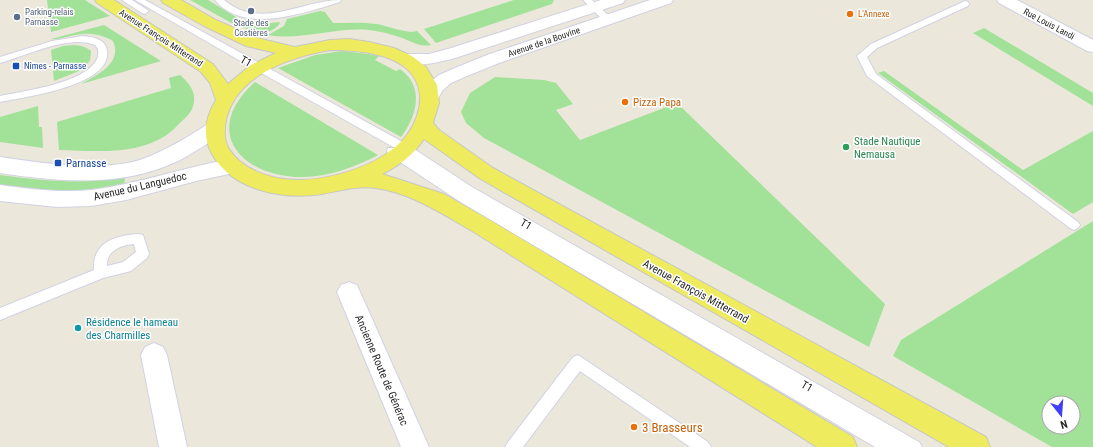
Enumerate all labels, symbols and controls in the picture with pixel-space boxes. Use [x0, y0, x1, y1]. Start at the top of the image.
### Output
marker: Stade des Costières [246, 6, 256, 16]
street label: Rue Louis Landi [1022, 6, 1076, 42]
place label: Parking-relais Parnasse [25, 7, 74, 27]
street label: Avenue François Mitterrand [118, 7, 204, 69]
marker: L'Annexe [845, 9, 855, 19]
place label: L'Annexe [858, 9, 890, 19]
marker: Parking-relais Parnasse [12, 12, 22, 22]
place label: Stade des Costières [233, 18, 269, 38]
street label: Avenue de la Bouvine [507, 25, 581, 59]
street label: T1 [238, 53, 254, 70]
marker: Nîmes - Parnasse [11, 61, 21, 71]
place label: Nîmes - Parnasse [24, 61, 86, 71]
place label: Pizza Papa [633, 96, 681, 109]
marker: Pizza Papa [620, 97, 630, 107]
place label: Stade Nautique Nemausa [854, 135, 921, 161]
marker: Stade Nautique Nemausa [841, 142, 851, 152]
place label: Parnasse [66, 157, 106, 170]
marker: Parnasse [53, 158, 63, 168]
street label: Avenue du Languedoc [92, 169, 188, 204]
street label: T1 [518, 216, 534, 233]
street label: Avenue François Mitterrand [641, 257, 751, 326]
street label: Ancienne Route de Générac [352, 313, 411, 428]
place label: Résidence le hameau des Charmilles [86, 316, 178, 342]
marker: Résidence le hameau des Charmilles [73, 323, 83, 333]
street label: T1 [799, 378, 815, 395]
north arrow [1041, 395, 1081, 435]
text: N [1058, 417, 1069, 431]
place label: 3 Brasseurs [642, 420, 703, 435]
marker: 3 Brasseurs [629, 422, 639, 432]

